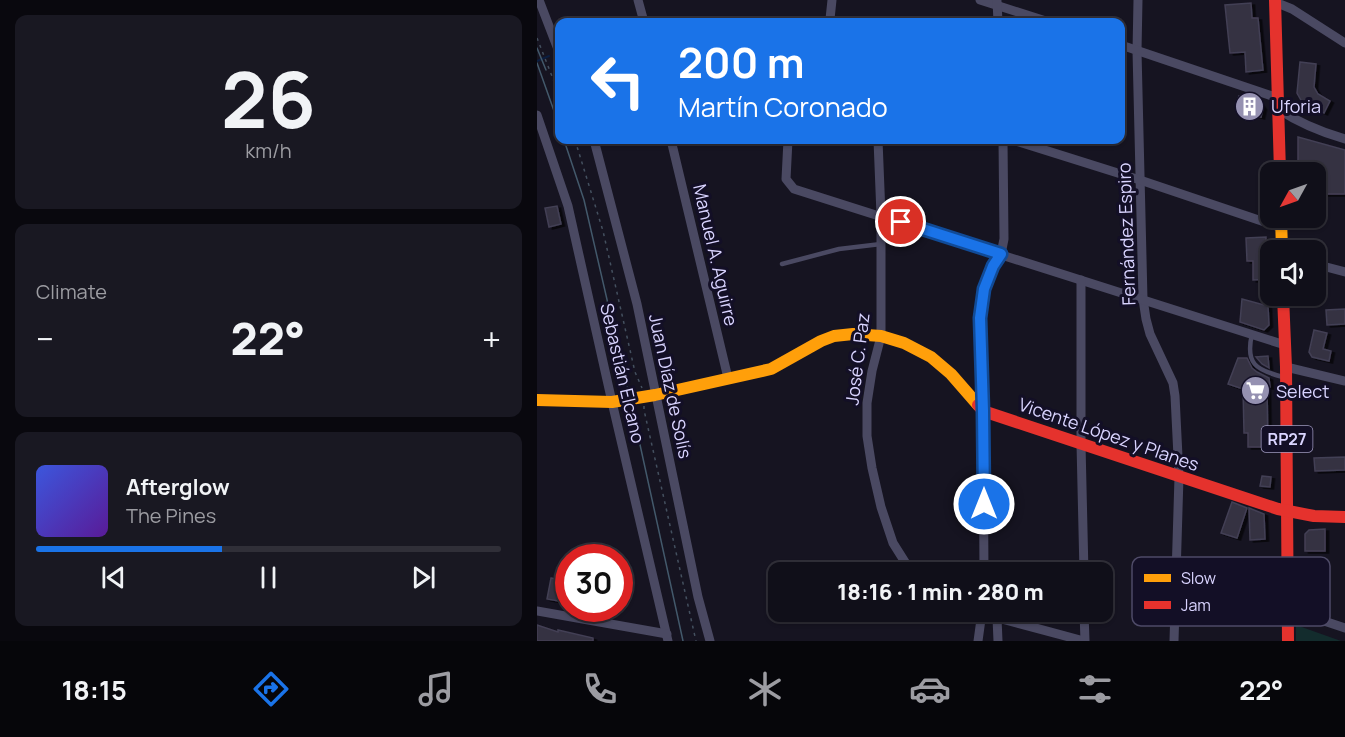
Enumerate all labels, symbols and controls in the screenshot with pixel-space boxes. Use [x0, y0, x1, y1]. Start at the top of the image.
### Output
text: 200 m [678, 33, 804, 91]
icon: left [579, 42, 657, 120]
text: 26 [221, 45, 316, 151]
text: Martín Coronado [678, 88, 888, 125]
building icon: Uforia [1234, 90, 1266, 122]
place label: Uforia [1271, 94, 1321, 118]
text: km/h [245, 137, 292, 164]
street label: Fernández Espiro [1112, 162, 1140, 306]
north arrow [1260, 162, 1326, 228]
map controls [1260, 162, 1326, 306]
street label: Manuel A. Aguirre [688, 182, 744, 328]
pin [875, 196, 926, 247]
icon: arrive [884, 205, 917, 238]
button: sound [1260, 240, 1326, 306]
text: Climate [36, 278, 107, 305]
street label: Sebastián Elcano [595, 301, 651, 445]
text: 22° [231, 307, 305, 369]
street label: Juan Díaz de Solís [644, 312, 698, 460]
street label: José C. Paz [839, 312, 875, 406]
text: − [36, 316, 54, 361]
text: + [482, 316, 501, 361]
supermarket icon: Select [1239, 375, 1271, 407]
place label: Select [1276, 379, 1330, 403]
street label: Vicente López y Planes [1016, 392, 1202, 476]
road number: RP27 [1261, 426, 1313, 452]
text: Afterglow [126, 472, 230, 502]
position arrow [952, 472, 1016, 536]
text: The Pines [126, 502, 216, 529]
speed limit sign: 30 [555, 544, 633, 622]
legend [1132, 557, 1330, 626]
icon: previous [97, 561, 130, 594]
icon: pause [252, 561, 285, 594]
icon: next [407, 561, 440, 594]
text: Slow [1181, 567, 1216, 589]
text: 18:16 · 1 min · 280 m [837, 577, 1044, 607]
text: Jam [1181, 594, 1211, 616]
icon: directions [250, 668, 292, 710]
icon: music [415, 668, 457, 710]
icon: phone [579, 668, 621, 710]
icon: climate [744, 668, 786, 710]
icon: car [909, 668, 951, 710]
icon: filters [1074, 668, 1116, 710]
text: 18:15 [61, 671, 127, 708]
text: 22° [1239, 671, 1283, 708]

